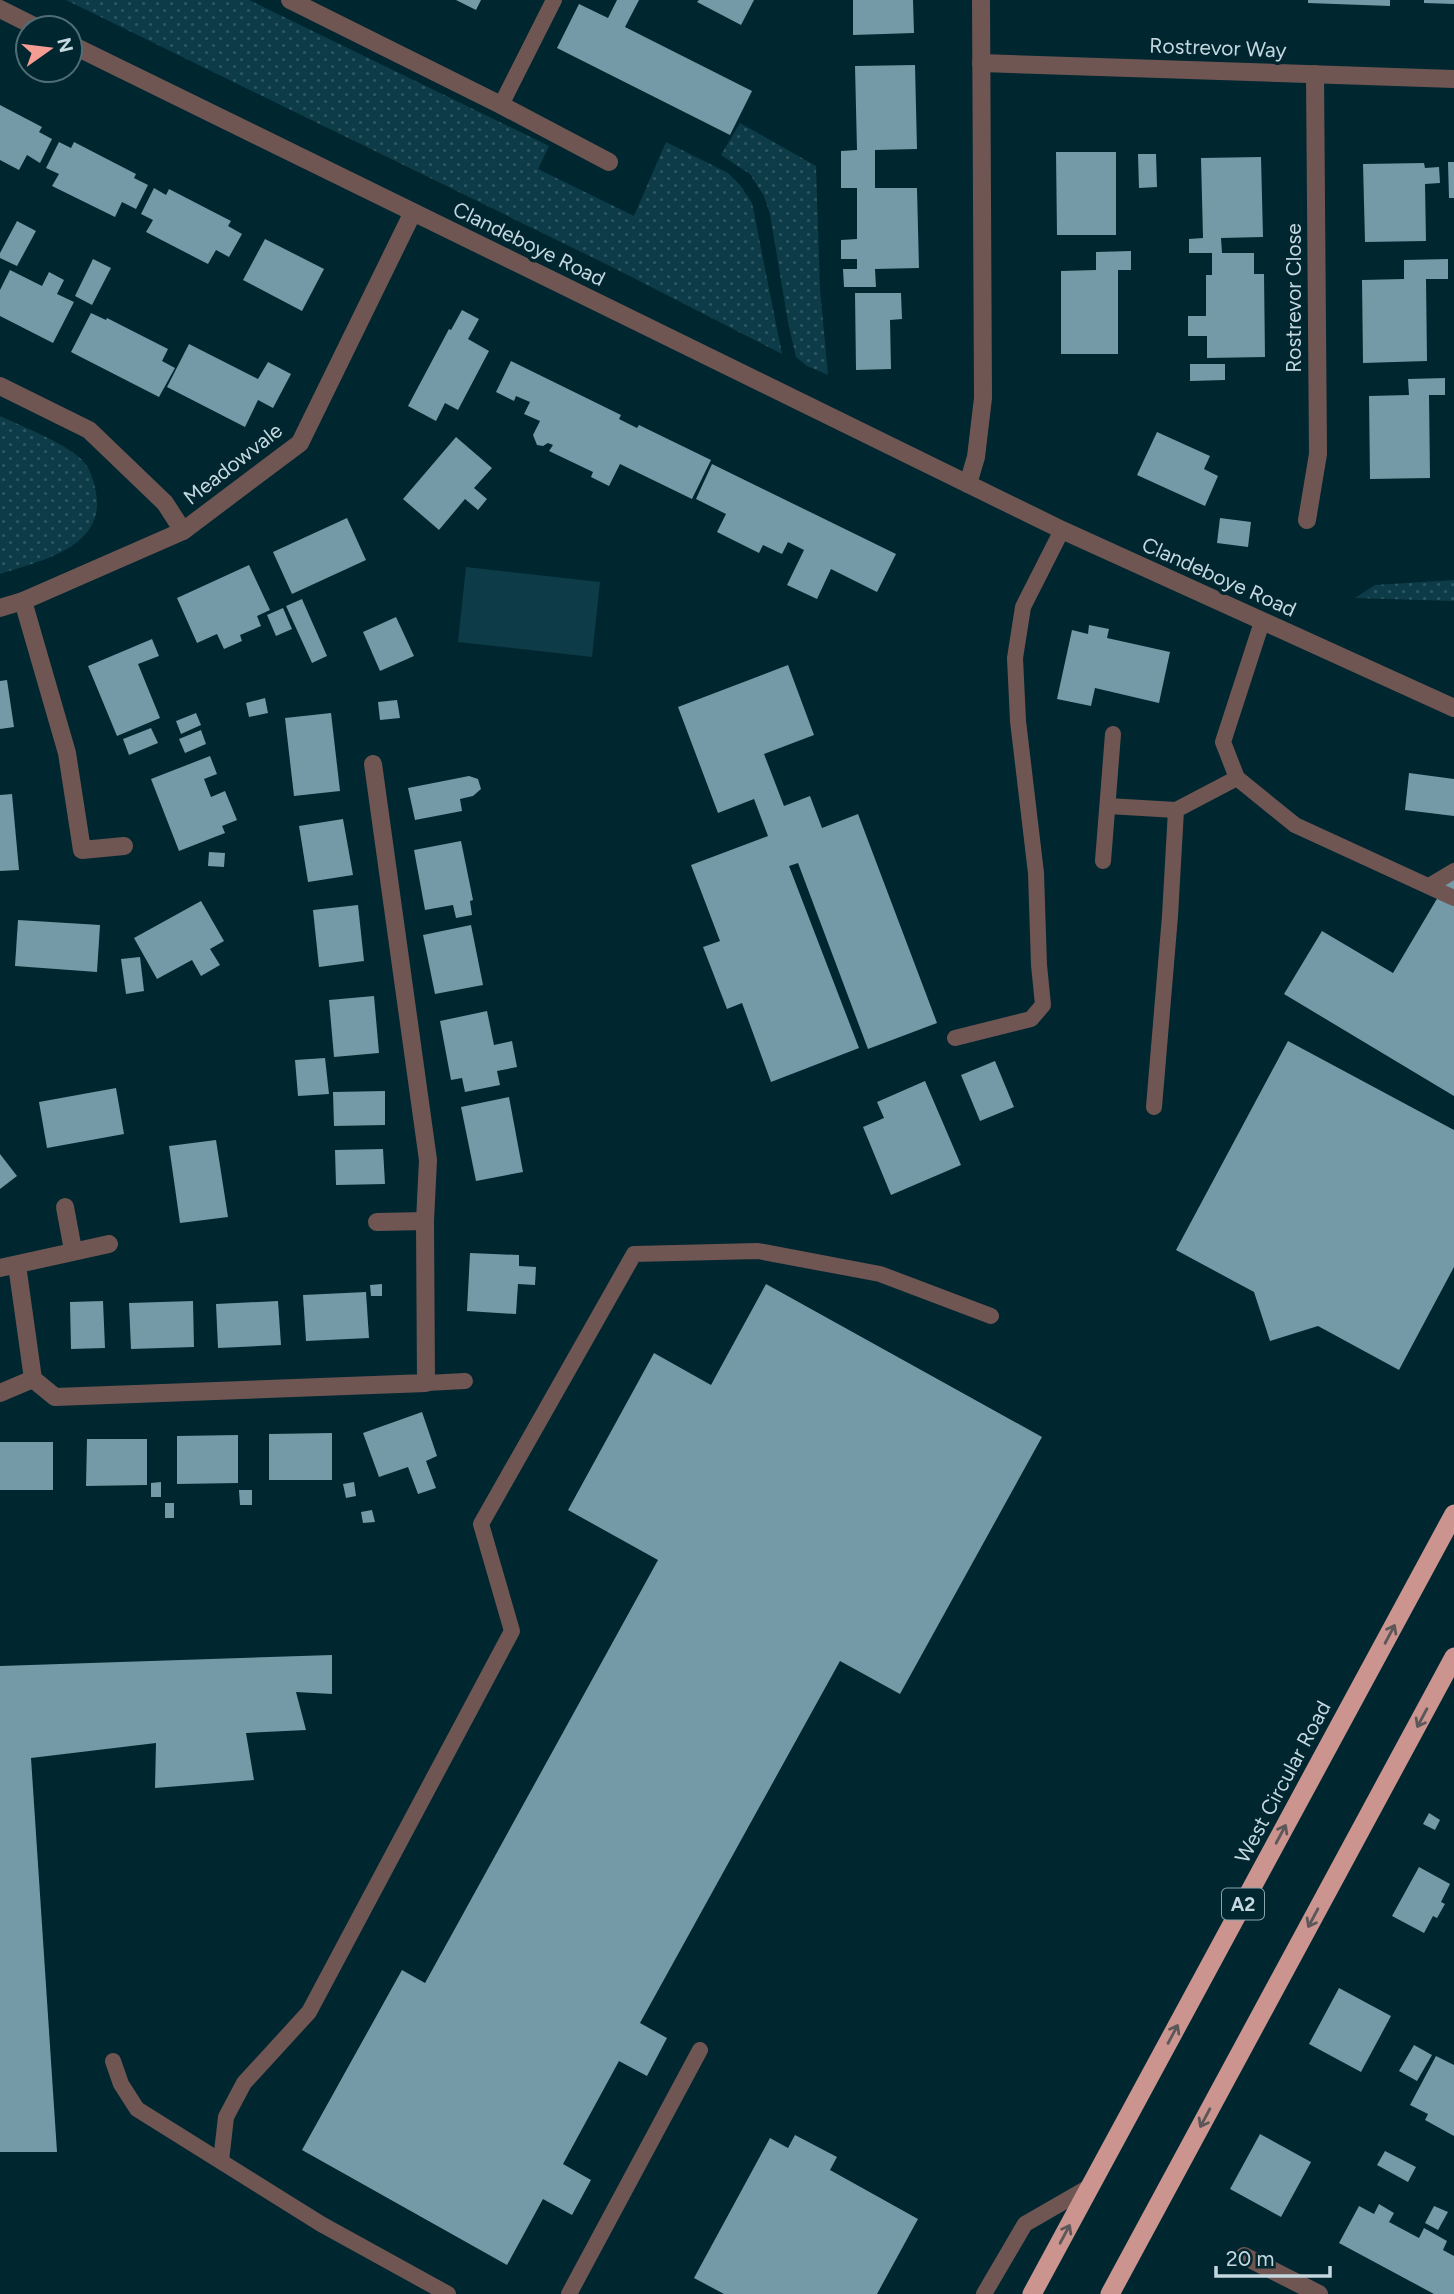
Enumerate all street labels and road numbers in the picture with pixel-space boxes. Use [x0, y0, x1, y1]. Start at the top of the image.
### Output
street label: Rostrevor Way [1149, 33, 1287, 62]
street label: Clandeboye Road [449, 196, 609, 291]
street label: Rostrevor Close [1281, 223, 1306, 373]
street label: Meadowvale [178, 417, 287, 510]
street label: Clandeboye Road [1138, 531, 1300, 622]
street label: West Circular Road [1229, 1697, 1336, 1867]
road number: A2 [1222, 1888, 1264, 1920]

